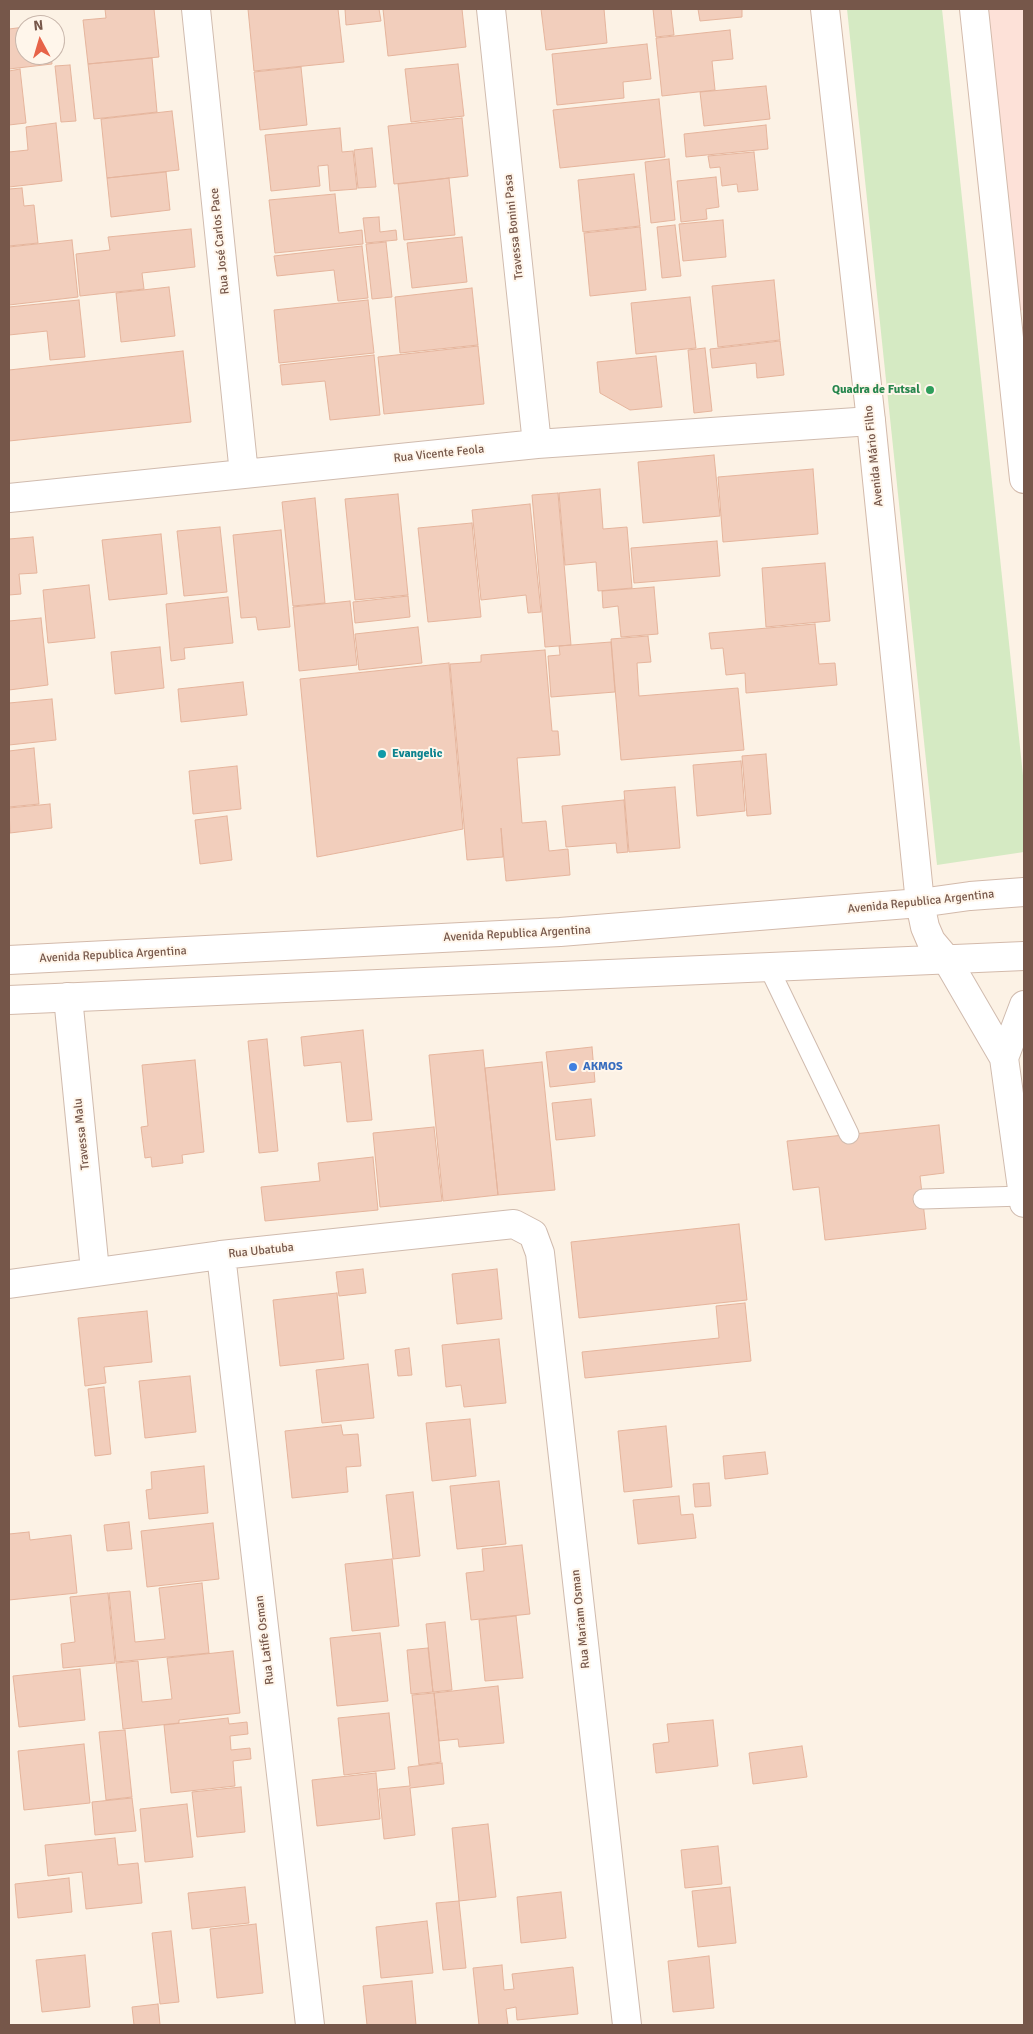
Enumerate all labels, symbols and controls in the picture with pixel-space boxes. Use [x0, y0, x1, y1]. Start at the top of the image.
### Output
north arrow [15, 15, 65, 65]
text: N [33, 17, 44, 35]
street label: Travessa Bonini Pasa [501, 174, 527, 280]
street label: Rua José Carlos Pace [207, 187, 233, 295]
place label: Quadra de Futsal [832, 383, 920, 397]
marker: Quadra de Futsal [924, 384, 936, 396]
street label: Avenida Mário Filho [862, 405, 886, 507]
street label: Rua Vicente Feola [393, 442, 485, 466]
place label: Evangelic [392, 747, 442, 761]
marker: Evangelic [376, 748, 388, 760]
street label: Avenida Republica Argentina [847, 887, 995, 917]
street label: Avenida Republica Argentina [443, 923, 591, 945]
street label: Avenida Republica Argentina [39, 944, 187, 966]
place label: AKMOS [583, 1060, 623, 1074]
marker: AKMOS [567, 1061, 579, 1073]
street label: Travessa Malu [71, 1098, 93, 1170]
street label: Rua Ubatuba [228, 1240, 294, 1262]
street label: Rua Mariam Osman [569, 1569, 593, 1669]
street label: Rua Latife Osman [252, 1595, 278, 1685]

